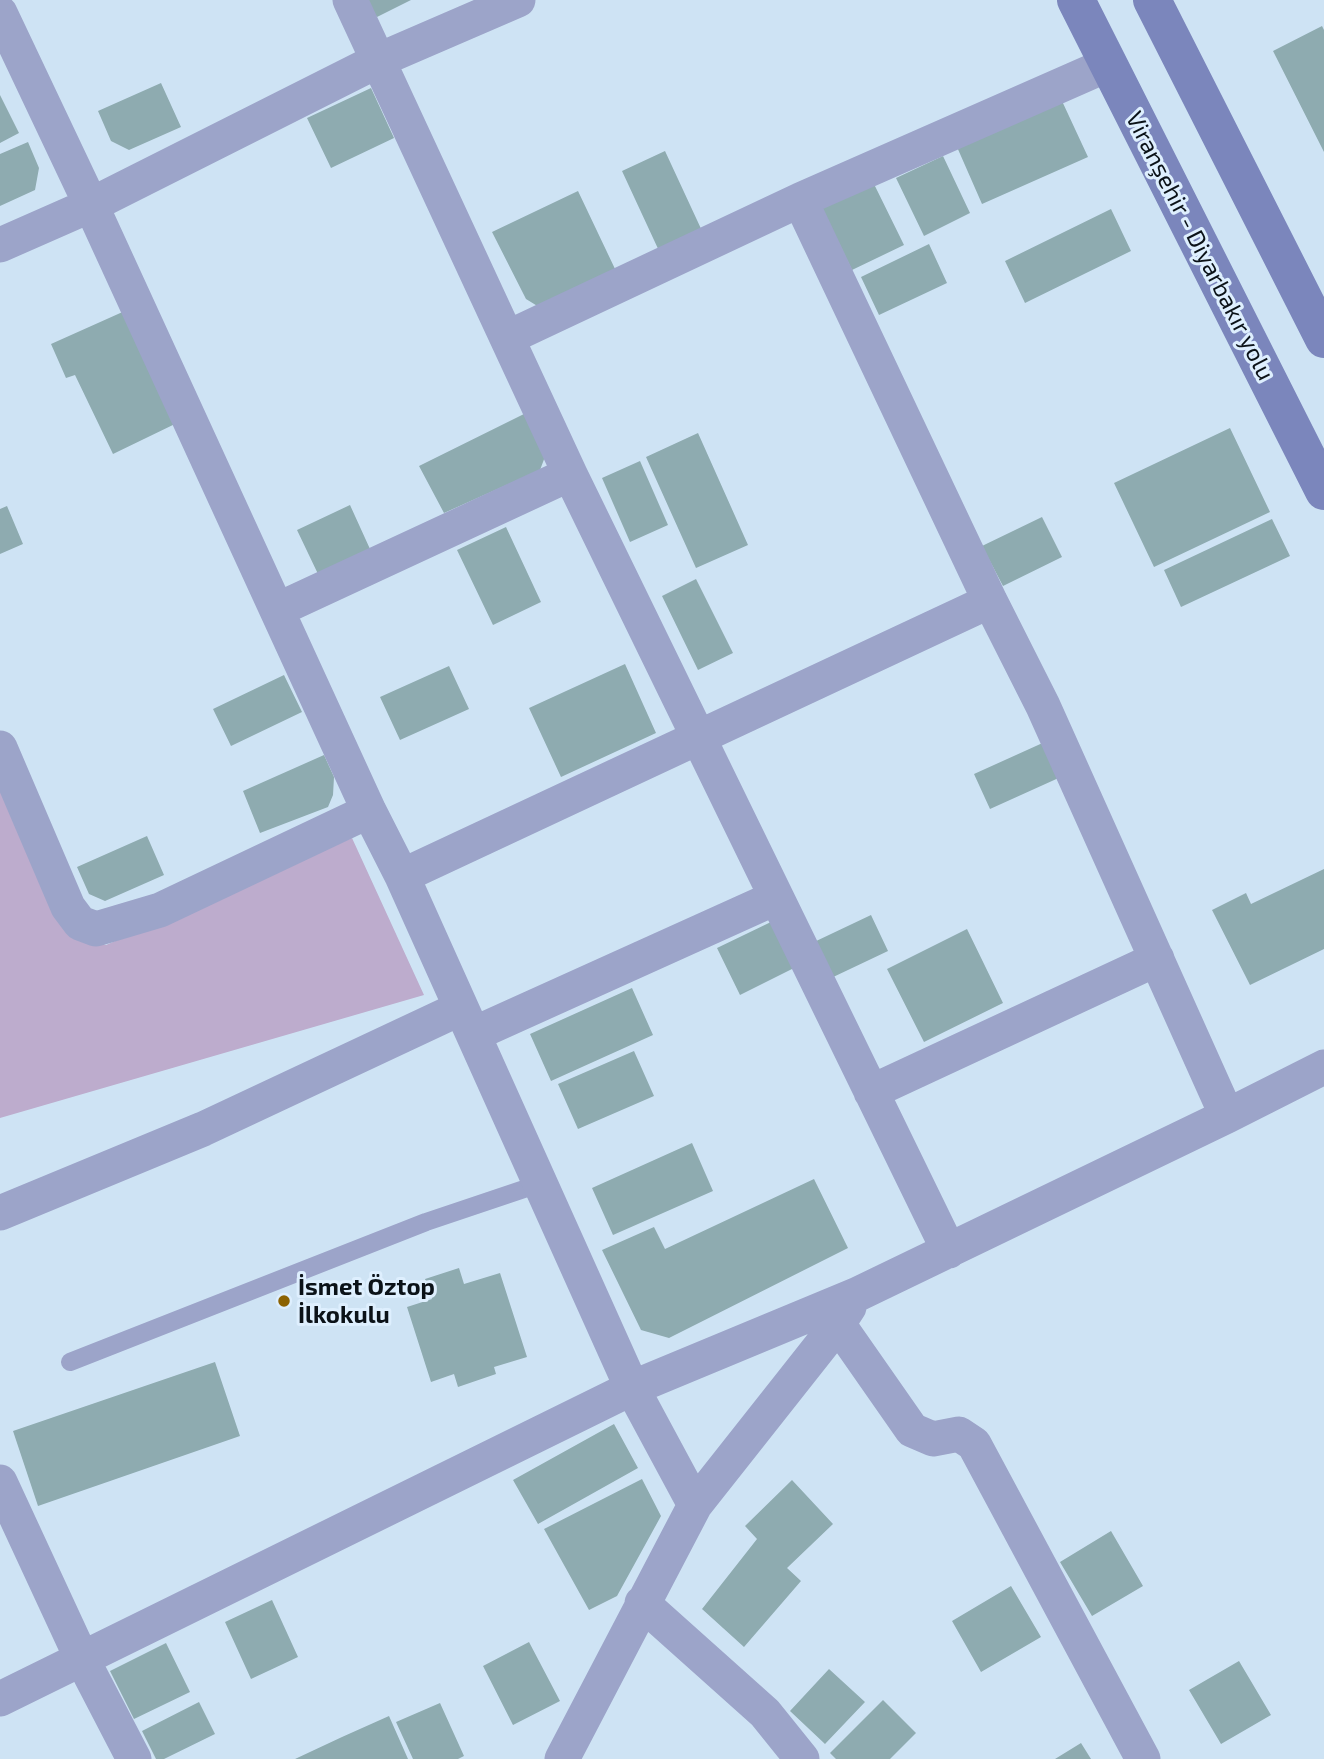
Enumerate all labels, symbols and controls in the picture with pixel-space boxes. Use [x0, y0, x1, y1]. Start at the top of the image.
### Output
street label: Viranşehir - Diyarbakır yolu [1120, 107, 1280, 385]
place label: İsmet Öztop İlkokulu [298, 1273, 435, 1329]
marker: İsmet Öztop İlkokulu [276, 1293, 292, 1309]

